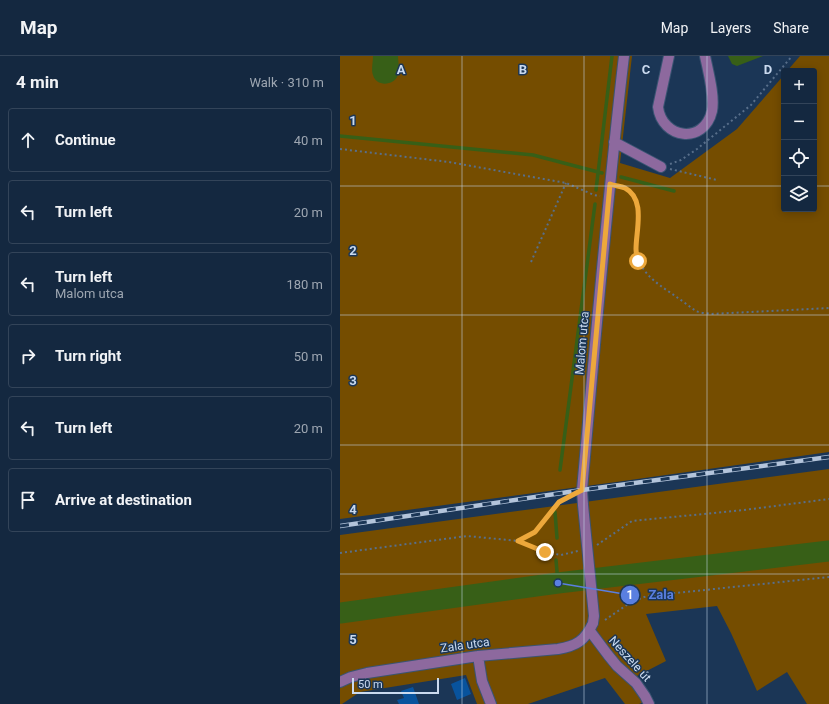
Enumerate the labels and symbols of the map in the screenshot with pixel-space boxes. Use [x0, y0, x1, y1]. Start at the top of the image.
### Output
text: A [397, 62, 406, 77]
text: B [519, 62, 527, 77]
text: C [642, 62, 651, 77]
text: D [764, 62, 772, 77]
text: 1 [349, 113, 357, 128]
text: 2 [349, 243, 357, 258]
route start [629, 252, 647, 270]
street label: Malom utca [572, 311, 592, 375]
text: 3 [349, 373, 357, 388]
text: 4 [349, 502, 357, 517]
route end [536, 543, 554, 561]
callout: Zala [620, 582, 681, 607]
text: Zala [648, 587, 674, 602]
text: 1 [627, 588, 633, 602]
text: 5 [349, 632, 357, 647]
street label: Neszele út [606, 633, 654, 685]
street label: Zala utca [440, 635, 490, 655]
scale bar [352, 676, 439, 695]

